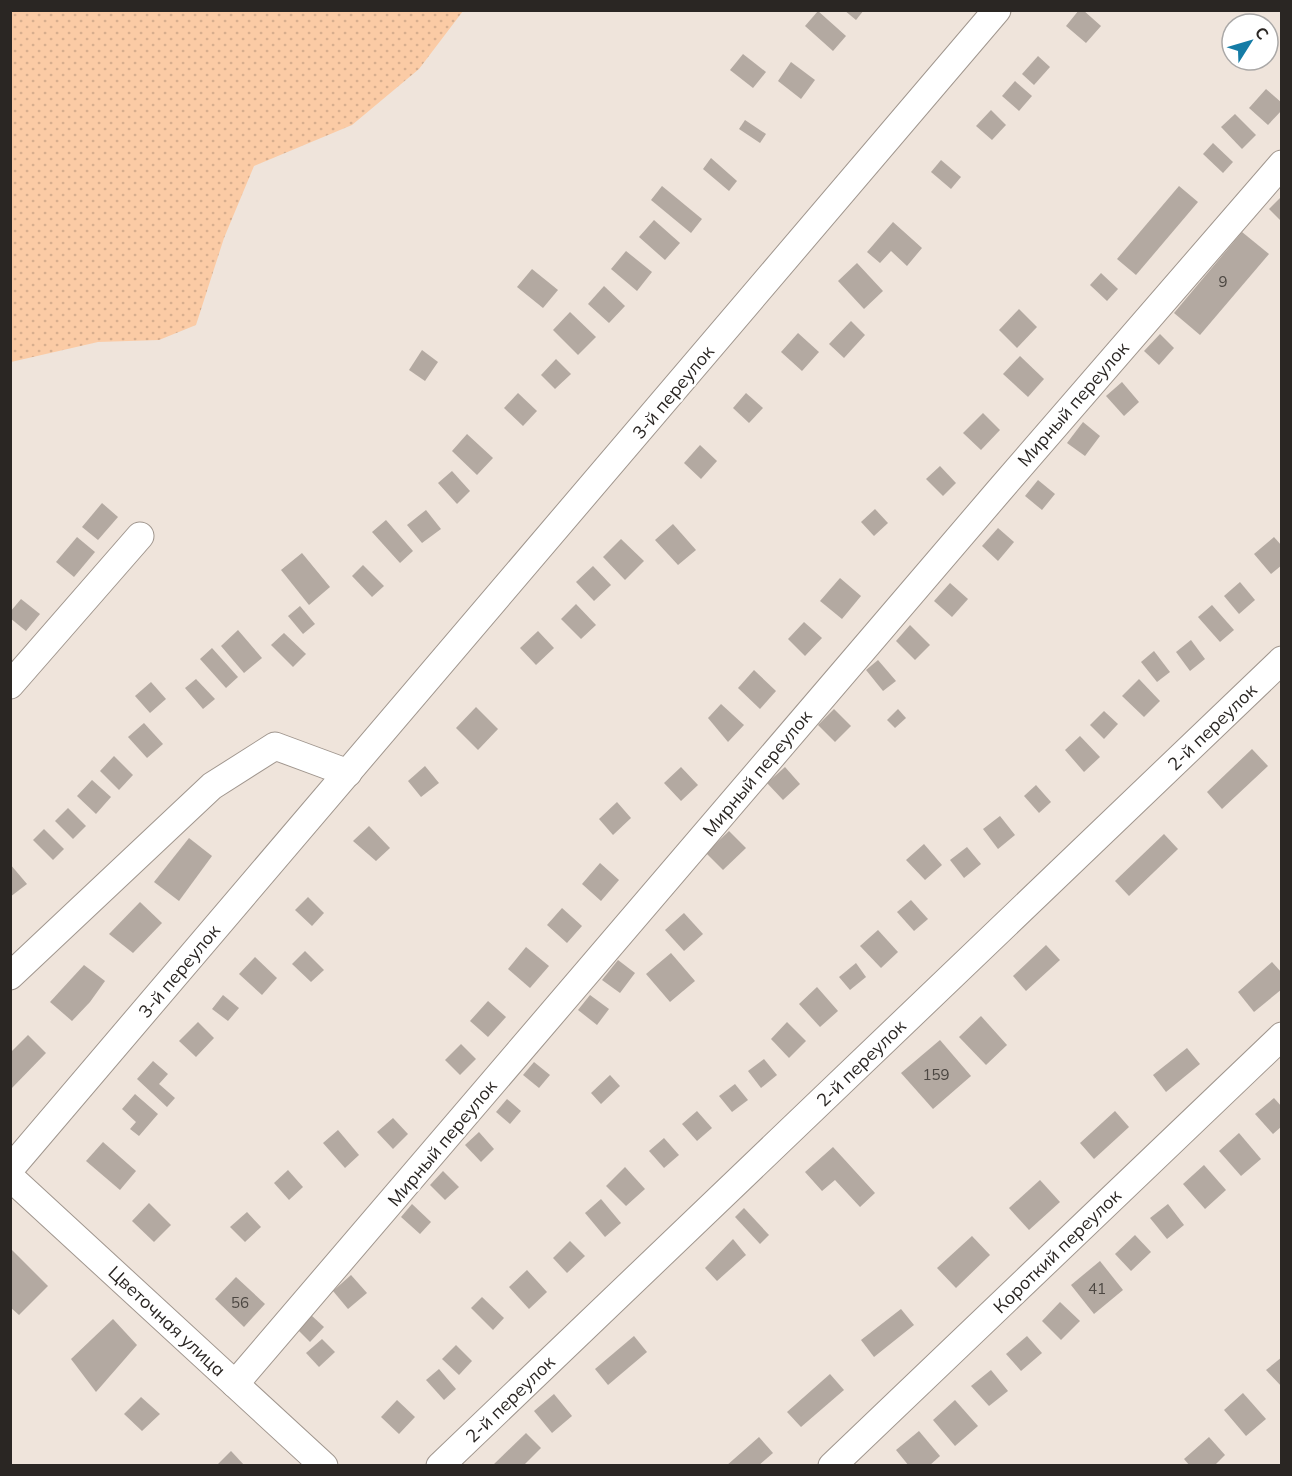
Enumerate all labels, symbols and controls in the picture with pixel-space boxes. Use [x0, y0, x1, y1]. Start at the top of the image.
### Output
north arrow [1220, 12, 1280, 72]
text: С [1251, 23, 1273, 43]
house number: 9 [1218, 272, 1228, 291]
street label: Мирный переулок [1012, 337, 1134, 471]
street label: 3-й переулок [627, 340, 719, 444]
street label: 2-й переулок [1163, 678, 1262, 775]
street label: Мирный переулок [697, 705, 817, 841]
street label: 3-й переулок [133, 919, 225, 1023]
street label: 2-й переулок [812, 1014, 911, 1111]
house number: 159 [922, 1065, 950, 1084]
street label: Мирный переулок [382, 1075, 502, 1211]
street label: Короткий переулок [988, 1184, 1126, 1318]
street label: Цветочная улица [104, 1261, 230, 1381]
house number: 41 [1088, 1279, 1106, 1298]
house number: 56 [231, 1293, 249, 1312]
street label: 2-й переулок [461, 1350, 560, 1447]

